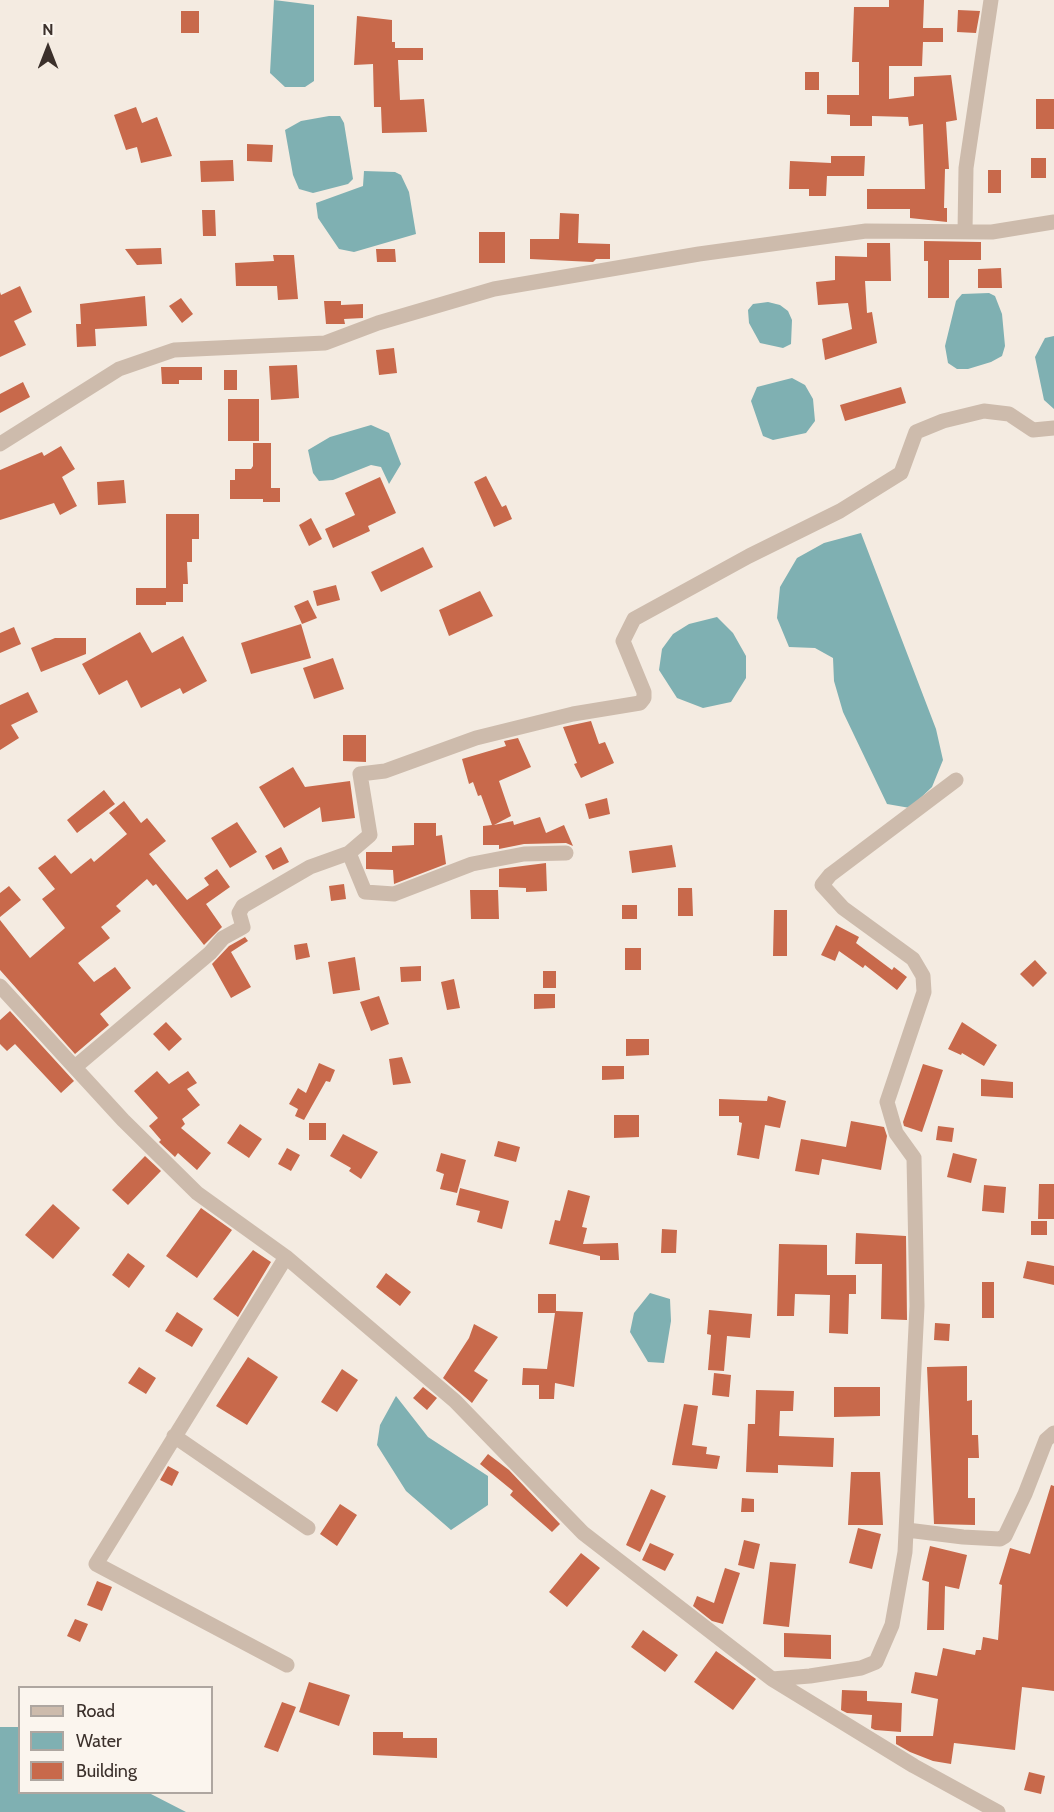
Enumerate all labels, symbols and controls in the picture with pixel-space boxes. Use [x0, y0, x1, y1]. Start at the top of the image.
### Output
north arrow [18, 18, 78, 78]
text: N [42, 20, 54, 39]
legend [18, 1686, 213, 1794]
text: Road [76, 1700, 115, 1722]
text: Water [76, 1730, 122, 1752]
text: Building [76, 1760, 137, 1782]

